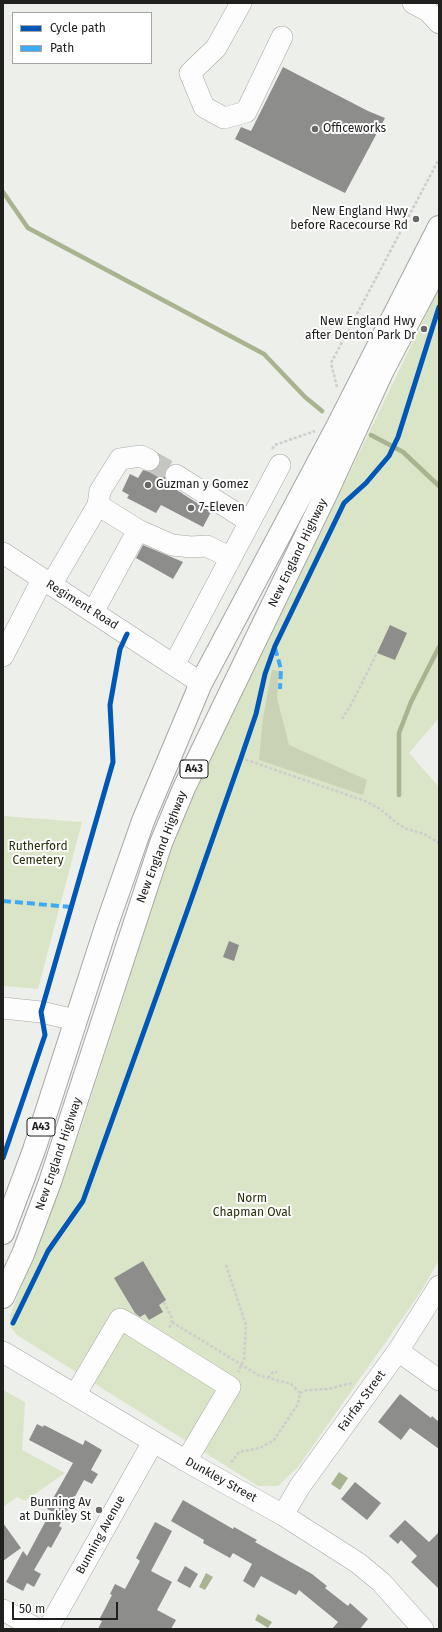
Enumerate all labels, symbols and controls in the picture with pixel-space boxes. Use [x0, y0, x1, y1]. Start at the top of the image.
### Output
legend [12, 12, 152, 64]
text: Cycle path [50, 21, 106, 35]
text: Path [50, 41, 74, 55]
place label: Officeworks [323, 122, 386, 136]
marker: Officeworks [310, 124, 320, 134]
place label: New England Hwy before Racecourse Rd [290, 205, 408, 233]
marker: New England Hwy before Racecourse Rd [411, 214, 421, 224]
place label: New England Hwy after Denton Park Dr [305, 315, 416, 343]
marker: New England Hwy after Denton Park Dr [419, 324, 429, 334]
place label: Guzman y Gomez [156, 478, 248, 492]
marker: Guzman y Gomez [143, 480, 153, 490]
street label: New England Highway [265, 496, 331, 610]
place label: 7-Eleven [199, 501, 245, 515]
marker: 7-Eleven [186, 503, 196, 513]
street label: Regiment Road [43, 577, 121, 633]
road number: A43 [180, 760, 208, 778]
street label: New England Highway [134, 789, 190, 905]
park label: Rutherford Cemetery [8, 840, 68, 868]
street label: New England Highway [33, 1095, 85, 1213]
road number: A43 [27, 1118, 55, 1136]
park label: Norm Chapman Oval [213, 1192, 291, 1220]
street label: Fairfax Street [335, 1368, 389, 1434]
street label: Dunkley Street [183, 1454, 259, 1506]
street label: Bunning Avenue [73, 1493, 129, 1577]
place label: Bunning Av at Dunkley St [19, 1496, 91, 1524]
marker: Bunning Av at Dunkley St [94, 1505, 104, 1515]
scale bar [14, 1594, 120, 1620]
text: 50 m [19, 1602, 45, 1616]

